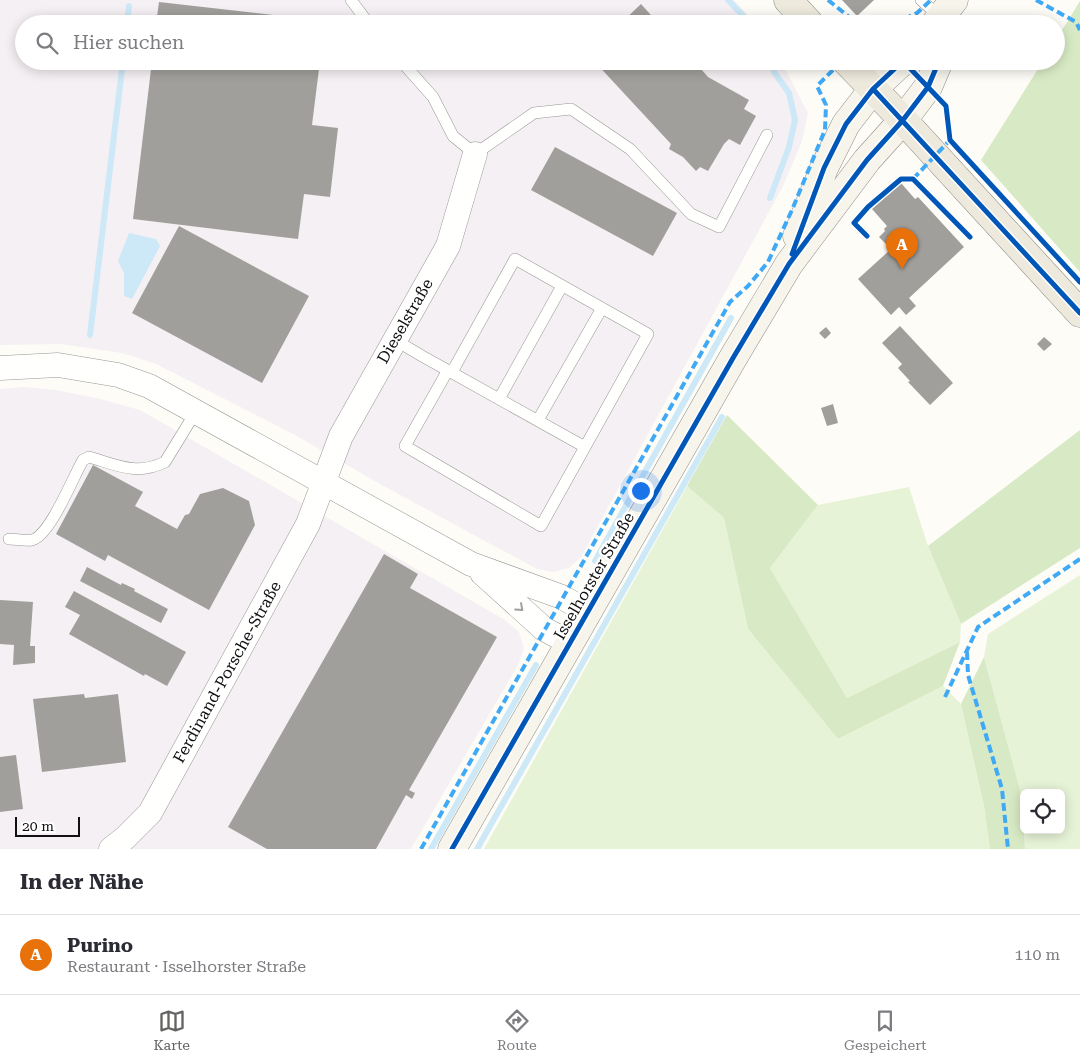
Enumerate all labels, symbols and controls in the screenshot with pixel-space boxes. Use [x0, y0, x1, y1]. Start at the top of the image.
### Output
search box [15, 15, 1065, 70]
icon: search [33, 29, 61, 57]
text: Hier suchen [73, 31, 184, 54]
pin: A [886, 228, 918, 269]
street label: Dieselstraße [373, 275, 437, 367]
your location [628, 478, 654, 504]
street label: Isselhorster Straße [550, 509, 638, 643]
street label: Ferdinand-Porsche-Straße [169, 578, 285, 766]
one-way arrow [515, 602, 524, 611]
map controls [1020, 789, 1065, 834]
button: locate [1020, 789, 1065, 834]
scale bar [15, 814, 80, 837]
text: 20 m [22, 818, 54, 834]
text: In der Nähe [20, 870, 143, 894]
text: Purino [67, 934, 133, 957]
text: A [30, 945, 42, 964]
text: 110 m [1014, 945, 1060, 964]
text: Restaurant · Isselhorster Straße [67, 957, 306, 976]
tab: Karte [154, 1007, 190, 1053]
tab: Route [497, 1007, 537, 1053]
tab: Gespeichert [844, 1007, 926, 1053]

